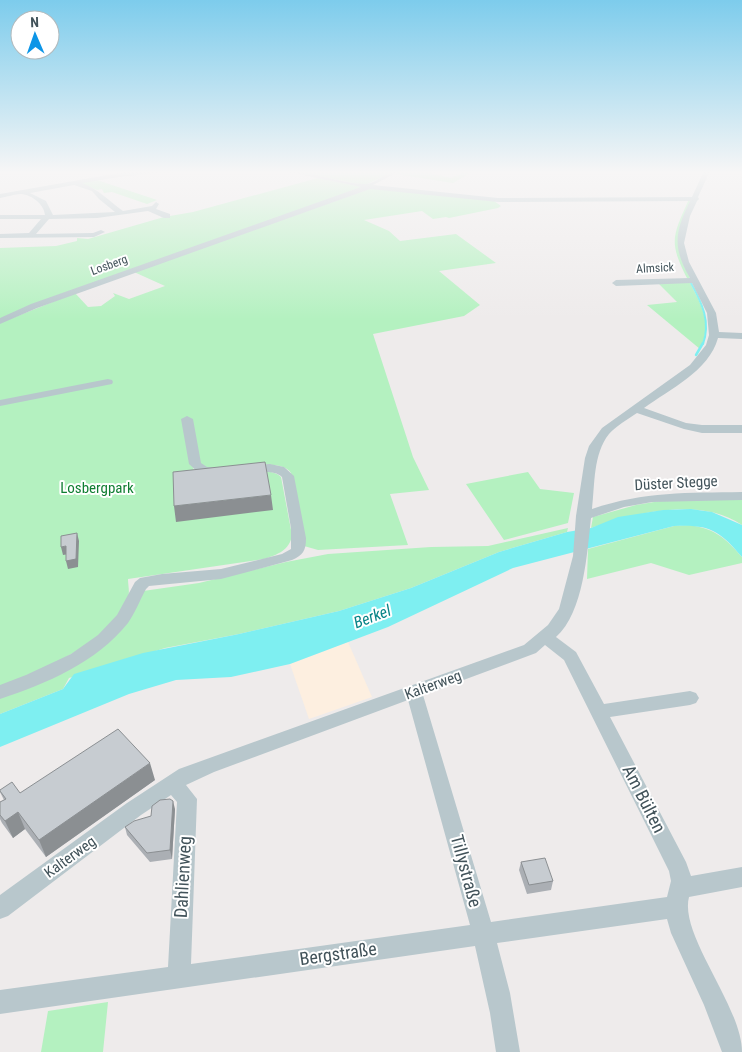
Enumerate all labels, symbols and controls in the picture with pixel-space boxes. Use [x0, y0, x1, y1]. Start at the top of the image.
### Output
north arrow [10, 10, 60, 60]
text: N [30, 14, 39, 30]
street label: Losberg [89, 252, 129, 278]
street label: Almsick [636, 260, 675, 276]
street label: Düster Stegge [634, 472, 718, 494]
park label: Losbergpark [60, 479, 134, 497]
water label: Berkel [351, 601, 394, 632]
street label: Kalterweg [402, 666, 464, 704]
street label: Am Bülten [618, 761, 670, 836]
street label: Kalterweg [41, 832, 99, 882]
street label: Tillystraße [447, 832, 486, 910]
street label: Dahlienweg [170, 835, 195, 918]
street label: Bergstraße [298, 938, 378, 969]

